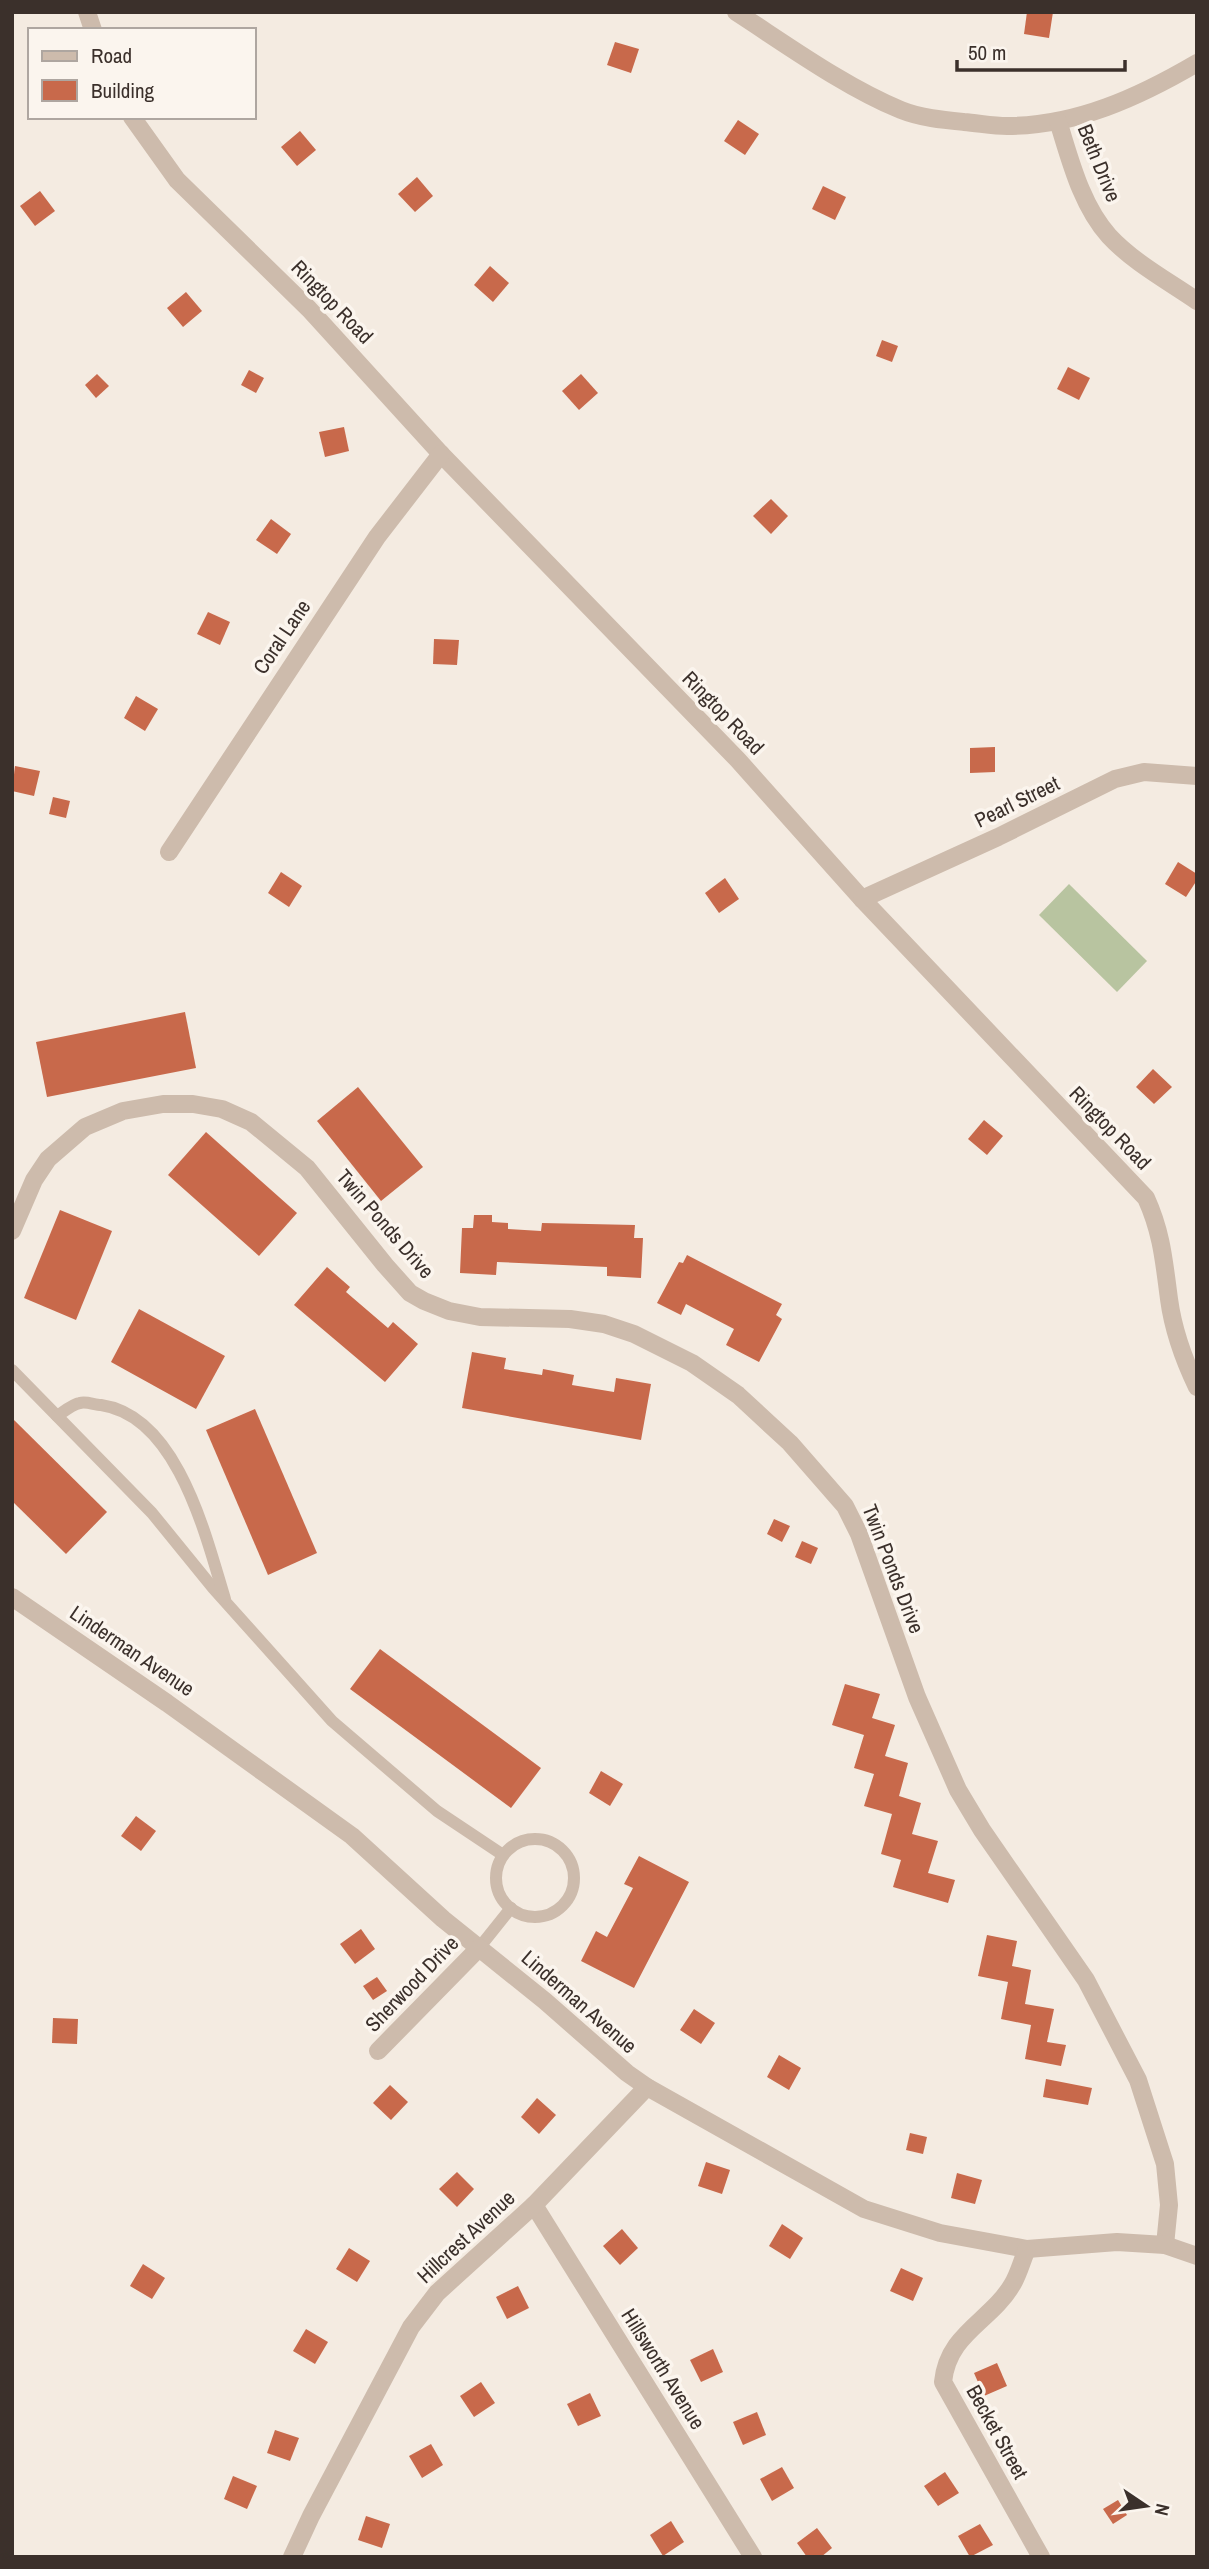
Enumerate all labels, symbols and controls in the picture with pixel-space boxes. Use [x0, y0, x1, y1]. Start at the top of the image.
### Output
legend [28, 28, 256, 119]
scale bar [957, 28, 1125, 72]
text: 50 m [968, 38, 1006, 67]
text: Road [91, 41, 132, 70]
text: Building [91, 76, 155, 105]
street label: Beth Drive [1071, 120, 1128, 206]
street label: Ringtop Road [285, 253, 380, 350]
street label: Coral Lane [246, 594, 317, 680]
street label: Ringtop Road [676, 664, 771, 761]
street label: Pearl Street [970, 768, 1064, 835]
street label: Ringtop Road [1063, 1079, 1158, 1176]
street label: Twin Ponds Drive [330, 1163, 441, 1284]
street label: Twin Ponds Drive [856, 1500, 931, 1637]
street label: Linderman Avenue [64, 1598, 200, 1703]
street label: Sherwood Drive [358, 1929, 465, 2038]
street label: Linderman Avenue [515, 1943, 643, 2060]
street label: Hillcrest Avenue [410, 2184, 521, 2290]
street label: Hillsworth Avenue [615, 2303, 712, 2435]
street label: Becket Street [960, 2380, 1035, 2484]
north arrow [1111, 2471, 1181, 2541]
text: N [1149, 2501, 1176, 2518]

